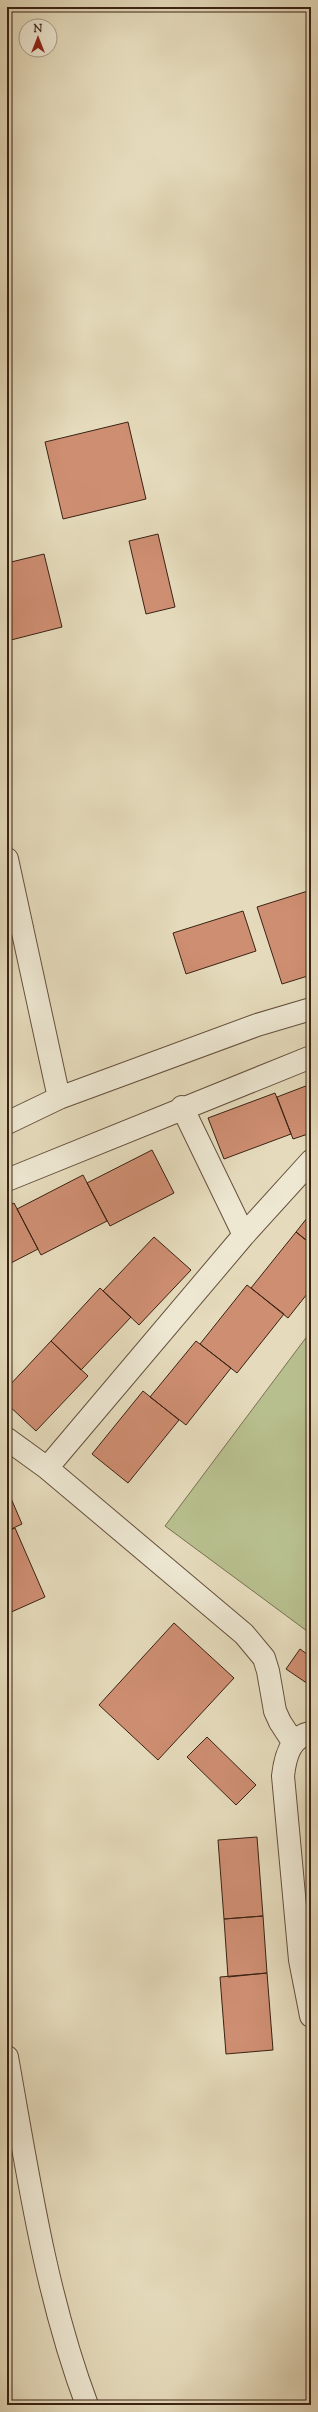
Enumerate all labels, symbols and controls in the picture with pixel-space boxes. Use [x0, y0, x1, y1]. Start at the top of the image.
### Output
north arrow [18, 18, 58, 58]
text: N [33, 21, 43, 37]

